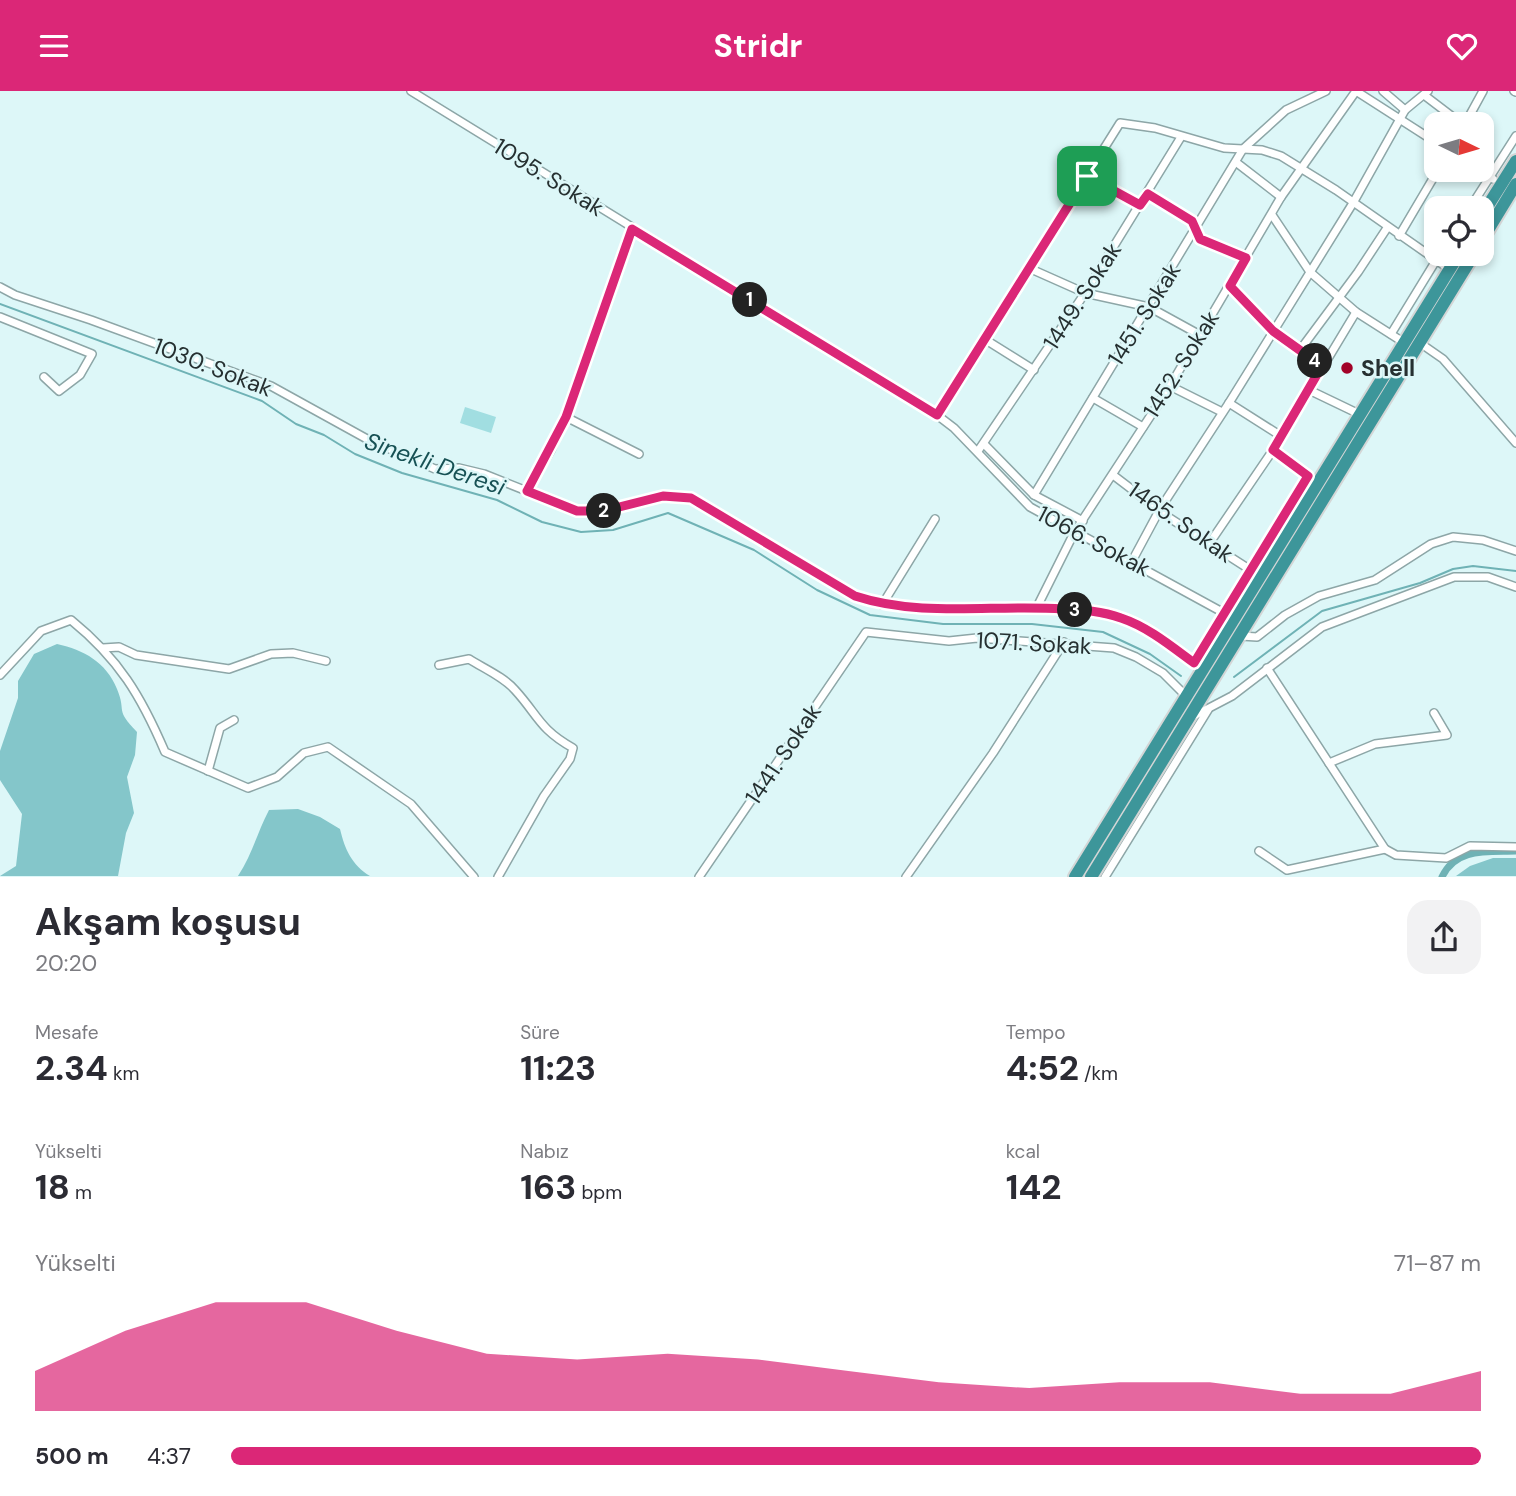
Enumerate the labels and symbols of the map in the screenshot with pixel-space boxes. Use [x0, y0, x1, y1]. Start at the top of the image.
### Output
north arrow [1424, 112, 1494, 182]
street label: 1095. Sokak [488, 131, 610, 223]
pin [1057, 146, 1117, 206]
street label: 1449. Sokak [1036, 236, 1128, 355]
street label: 1451. Sokak [1101, 257, 1188, 371]
pin: 1 [732, 283, 768, 318]
street label: 1452. Sokak [1136, 304, 1226, 423]
street label: 1030. Sokak [149, 331, 277, 403]
pin: 4 [1298, 343, 1332, 379]
place label: Shell [1361, 353, 1415, 383]
marker: Shell [1339, 360, 1355, 376]
water label: Sinekli Deresi [361, 425, 510, 502]
street label: 1465. Sokak [1122, 475, 1240, 570]
pin: 2 [586, 493, 622, 529]
street label: 1066. Sokak [1032, 499, 1156, 584]
pin: 3 [1058, 593, 1092, 627]
street label: 1071. Sokak [976, 625, 1093, 661]
street label: 1441. Sokak [738, 697, 828, 810]

